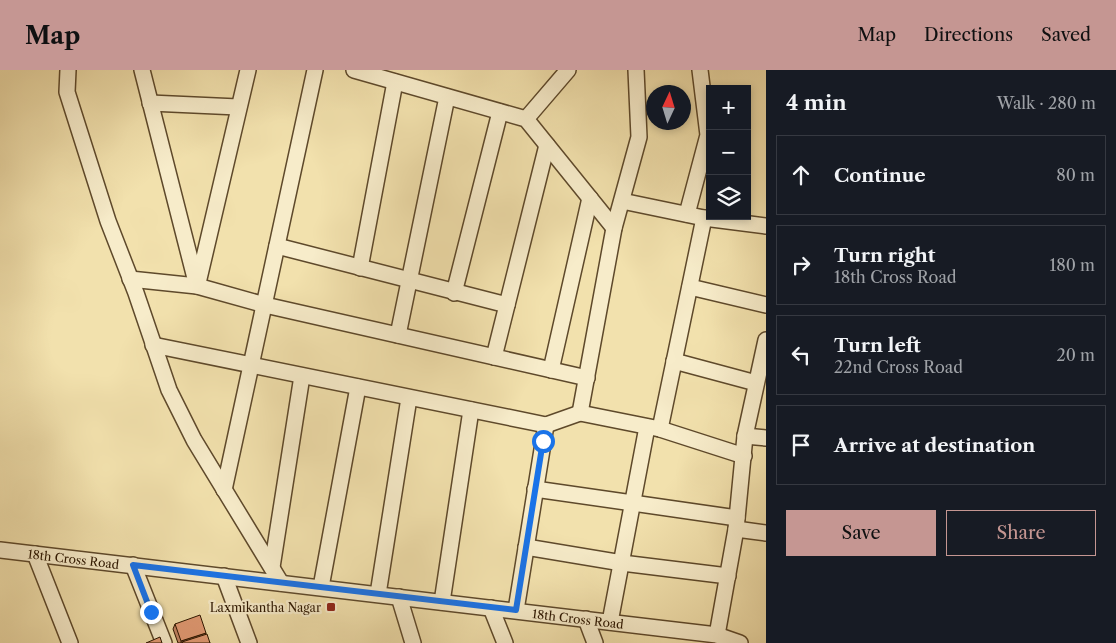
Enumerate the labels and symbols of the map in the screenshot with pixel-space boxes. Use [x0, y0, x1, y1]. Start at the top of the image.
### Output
north arrow [646, 85, 691, 130]
route start [532, 430, 555, 453]
street label: 18th Cross Road [27, 546, 121, 572]
place label: Laxmikantha Nagar [210, 600, 321, 615]
route end [140, 601, 163, 624]
marker: Laxmikantha Nagar [325, 601, 337, 613]
street label: 18th Cross Road [531, 606, 625, 631]

